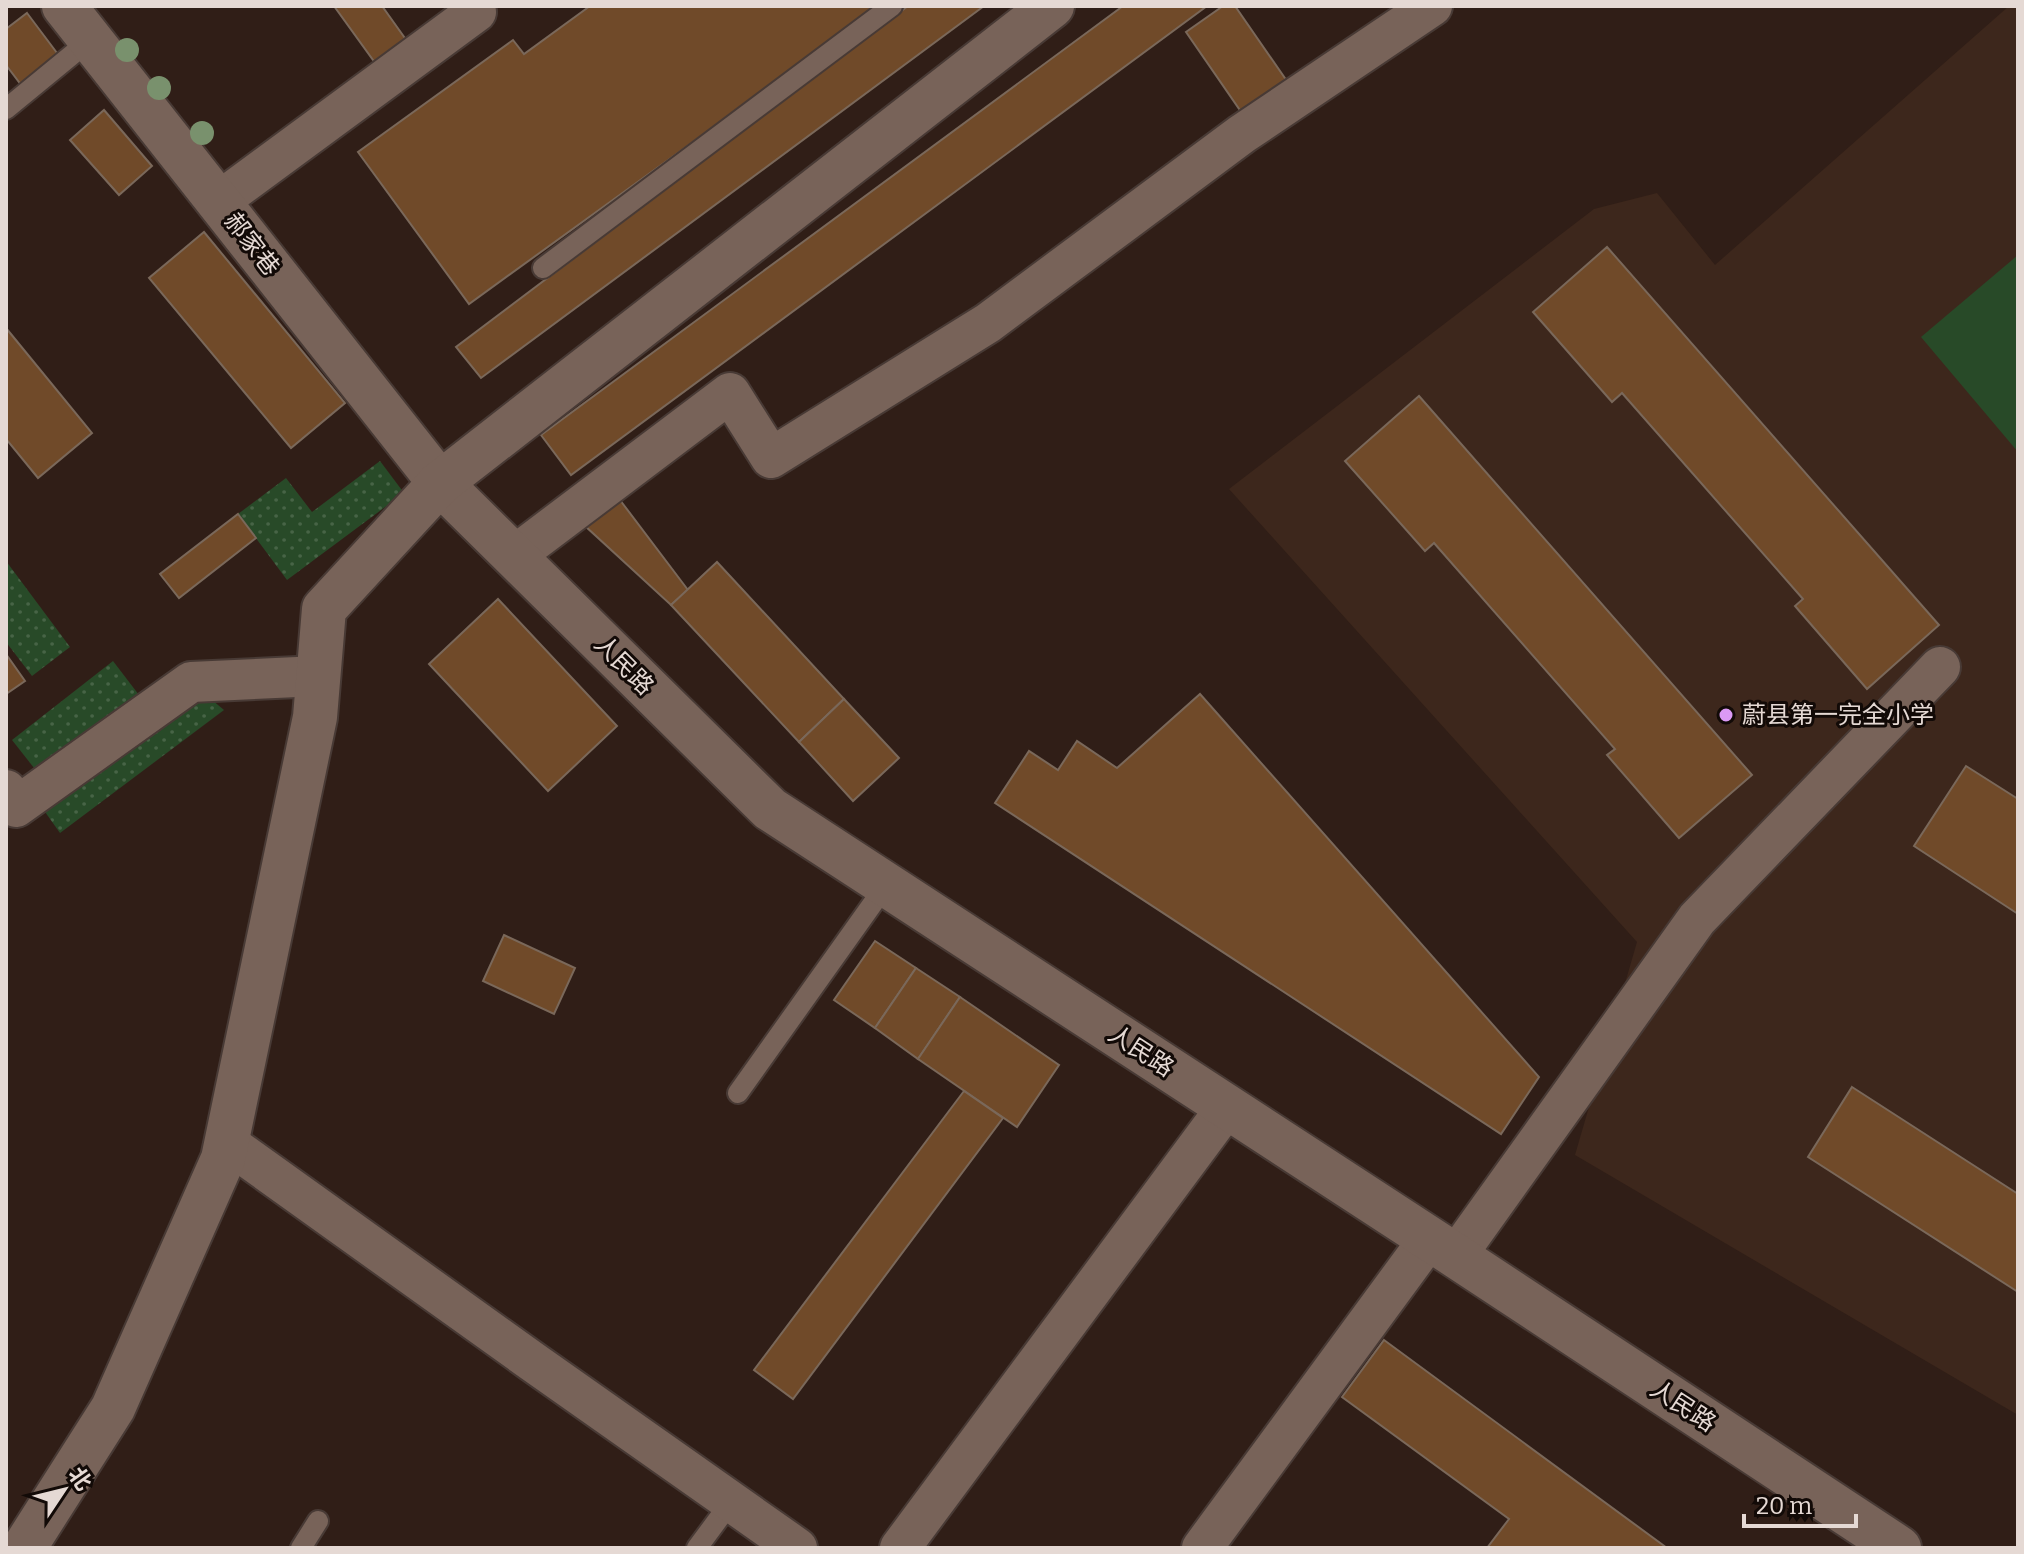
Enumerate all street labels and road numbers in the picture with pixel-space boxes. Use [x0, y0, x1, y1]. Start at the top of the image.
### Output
street label: 郝家巷 [219, 207, 285, 281]
street label: 人民路 [589, 630, 659, 700]
street label: 人民路 [1103, 1020, 1179, 1082]
street label: 人民路 [1645, 1375, 1721, 1437]

